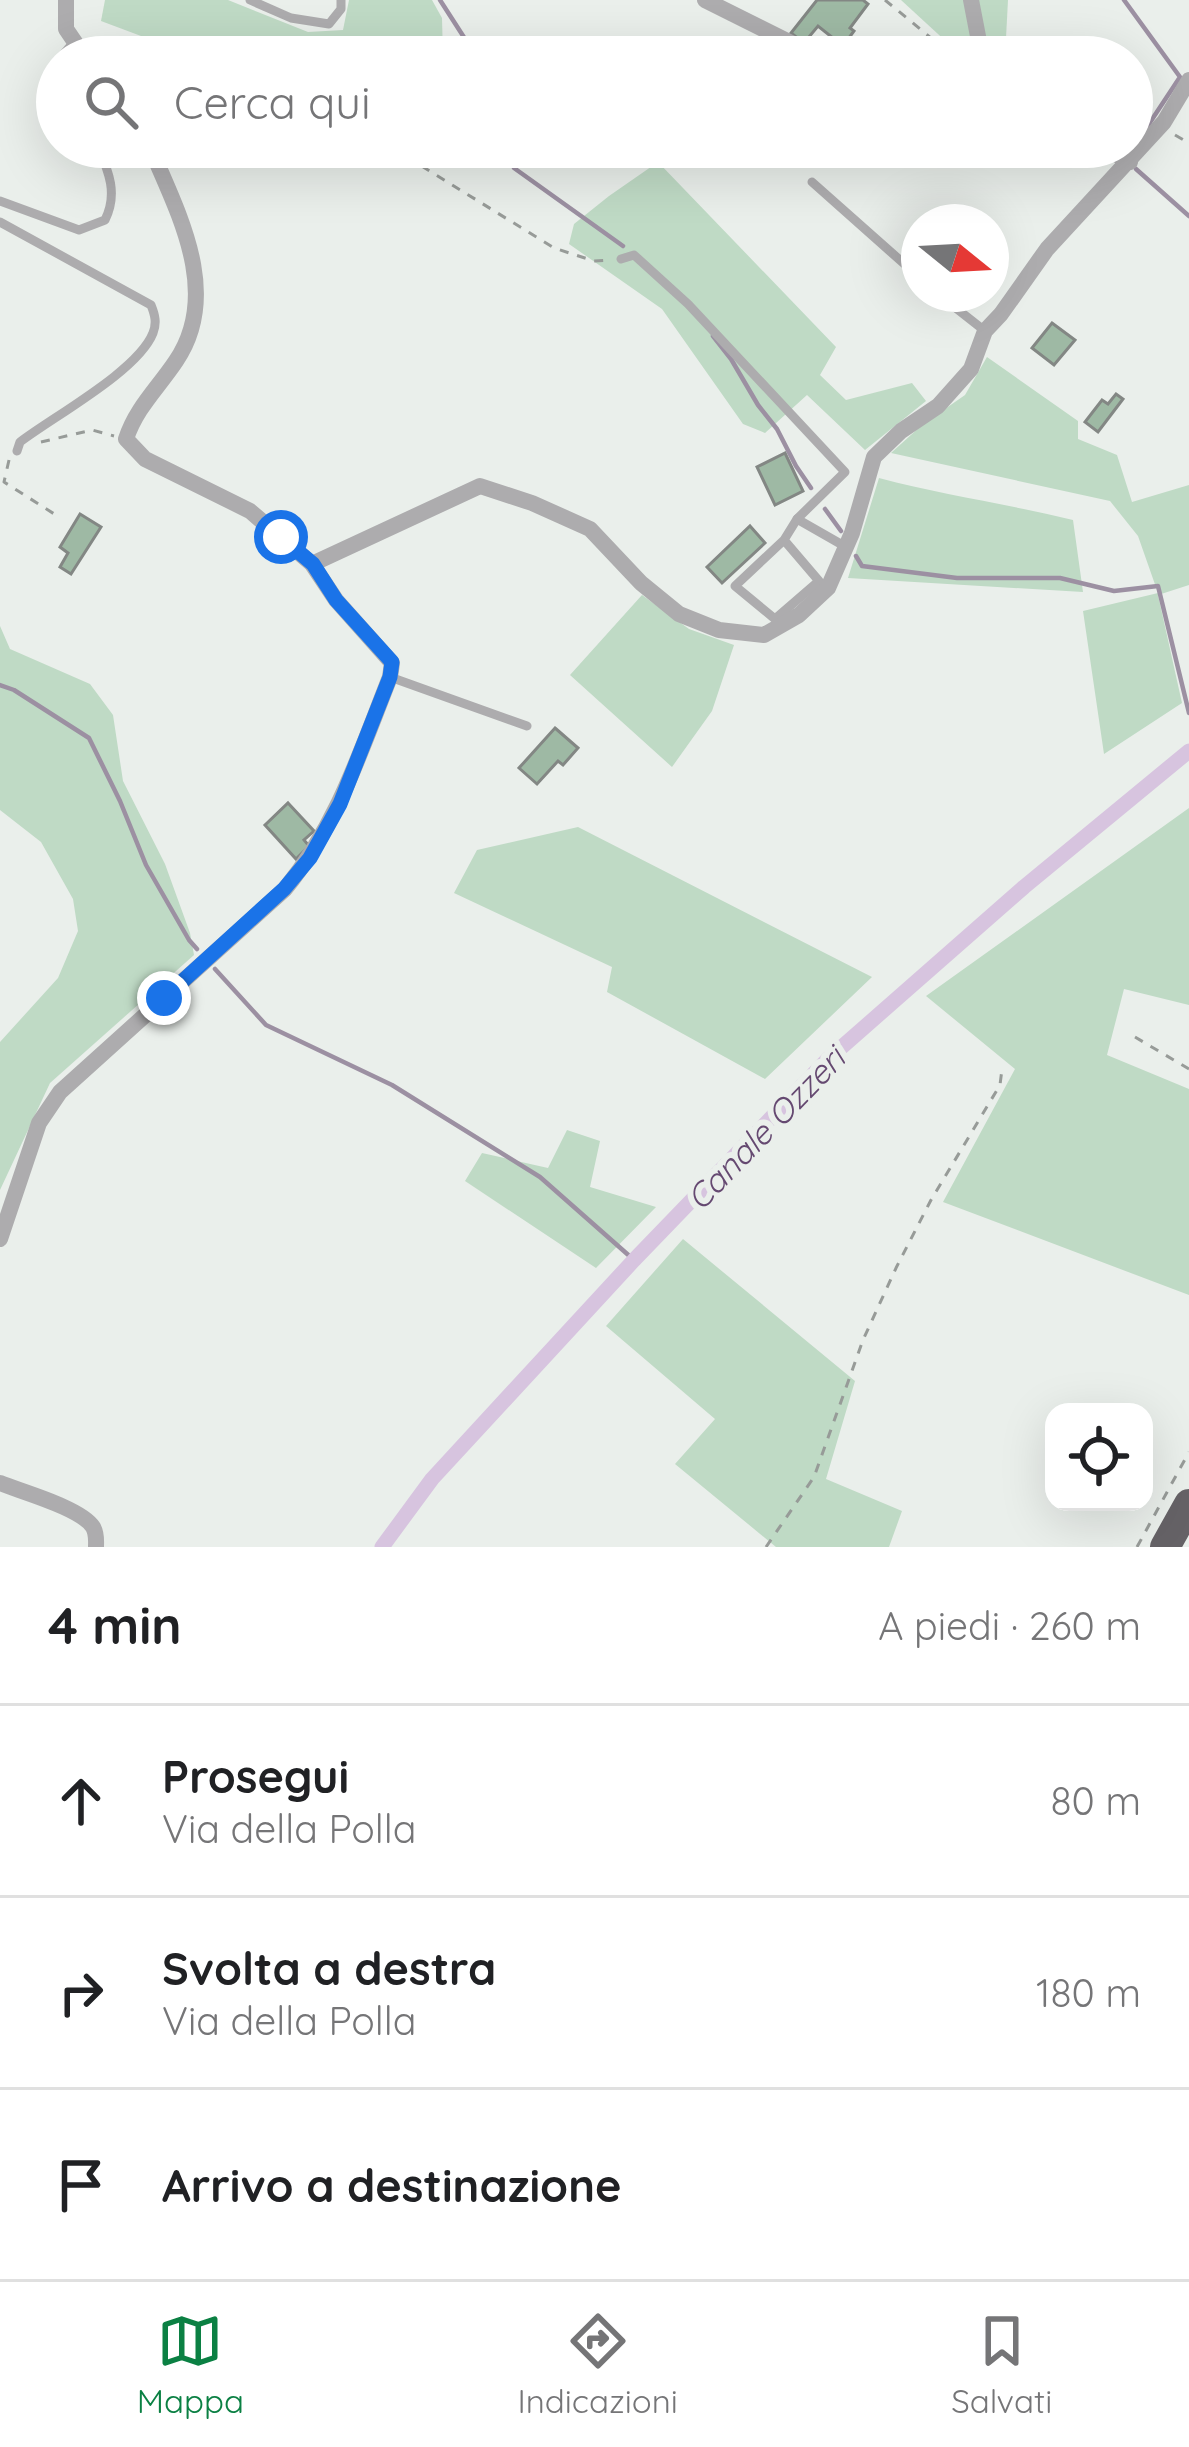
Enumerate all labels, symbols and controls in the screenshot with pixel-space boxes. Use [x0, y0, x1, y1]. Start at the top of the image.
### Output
search box [36, 36, 1153, 168]
icon: search [78, 69, 144, 135]
text: Cerca qui [174, 74, 371, 130]
north arrow [901, 204, 1009, 312]
route start [254, 510, 308, 564]
route end [137, 971, 191, 1025]
water label: Canale Ozzeri [677, 1035, 856, 1218]
map controls [1045, 1403, 1153, 1511]
button: locate [1045, 1403, 1153, 1511]
text: 4 min [48, 1593, 182, 1657]
text: A piedi · 260 m [878, 1601, 1141, 1650]
text: Prosegui [162, 1748, 349, 1804]
icon: ahead [48, 1768, 114, 1834]
text: 80 m [1051, 1776, 1141, 1825]
text: Via della Polla [162, 1804, 416, 1853]
text: Svolta a destra [162, 1940, 496, 1996]
icon: right [48, 1960, 114, 2026]
text: 180 m [1036, 1968, 1141, 2017]
text: Via della Polla [162, 1996, 416, 2045]
icon: arrive [48, 2152, 114, 2218]
text: Arrivo a destinazione [162, 2157, 622, 2213]
tab: Mappa [137, 2308, 244, 2421]
tab: Indicazioni [517, 2308, 678, 2421]
tab: Salvati [951, 2308, 1052, 2421]

